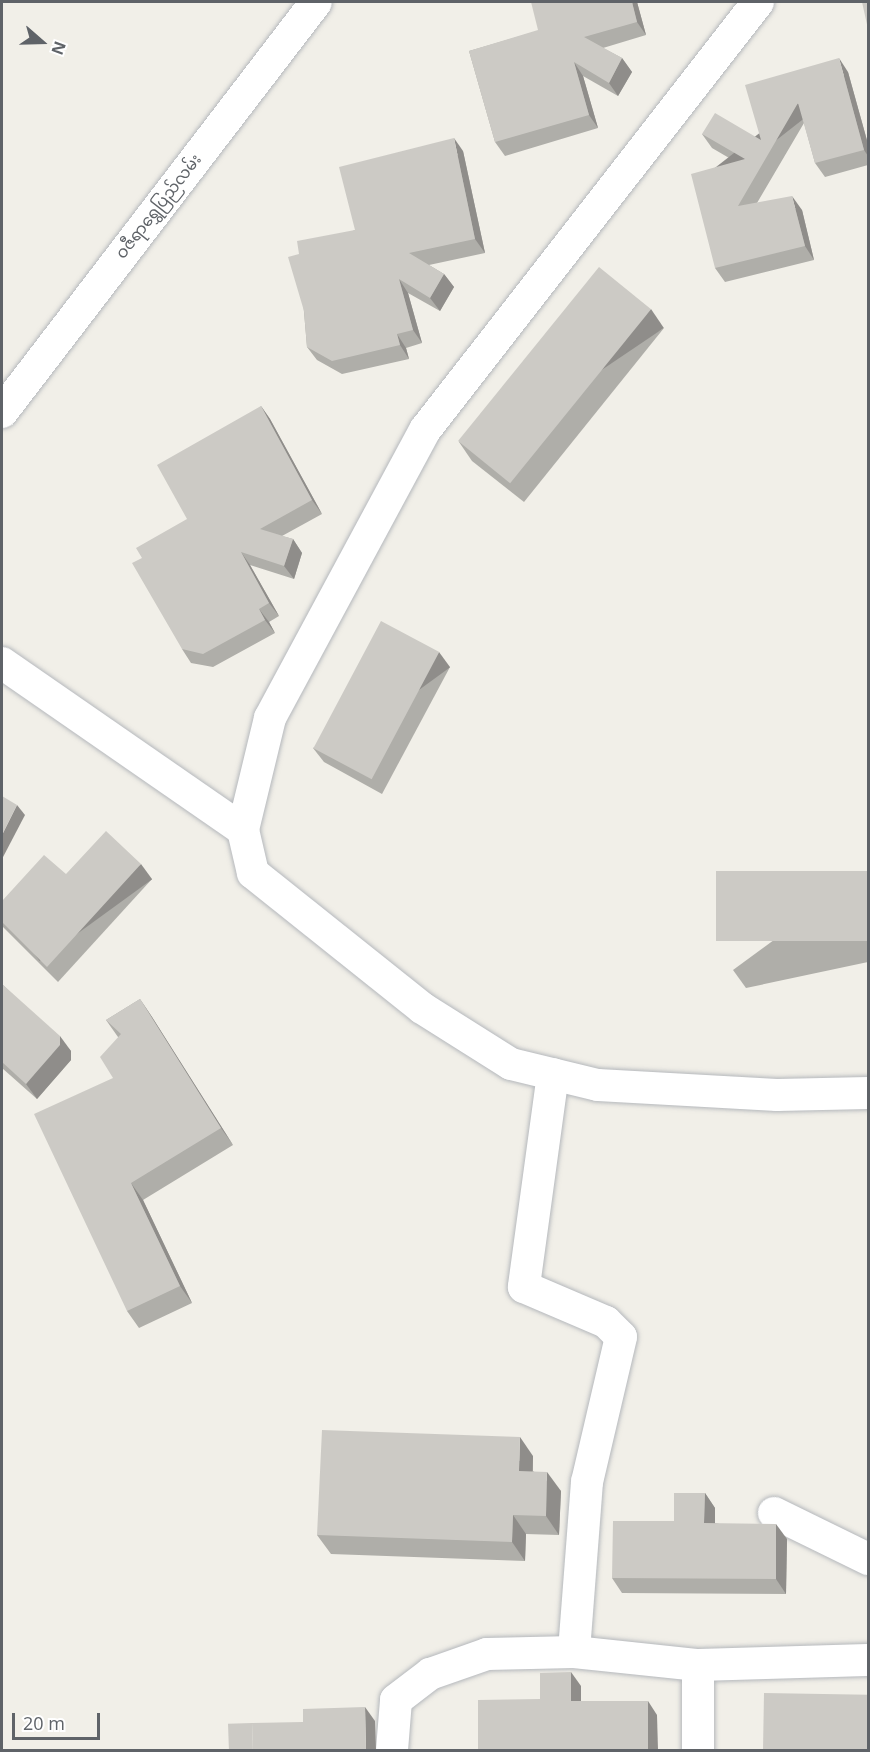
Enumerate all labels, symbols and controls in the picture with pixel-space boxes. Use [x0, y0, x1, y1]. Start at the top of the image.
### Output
north arrow [12, 12, 72, 72]
text: N [46, 38, 71, 58]
street label: ဝဇီရာရွှေပြည်လမ်း [111, 150, 205, 262]
scale bar [15, 1701, 104, 1739]
text: 20 m [23, 1711, 65, 1735]

